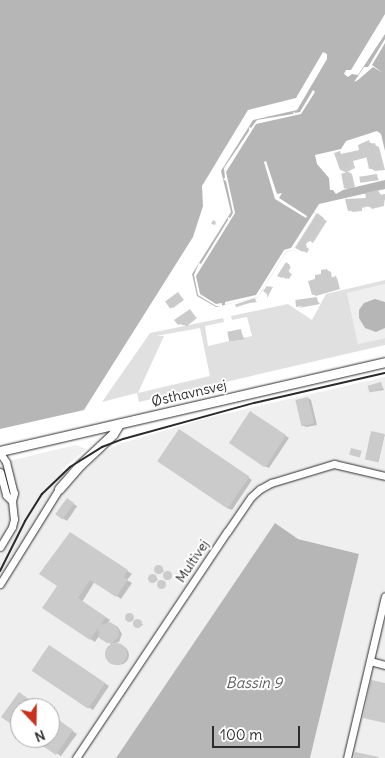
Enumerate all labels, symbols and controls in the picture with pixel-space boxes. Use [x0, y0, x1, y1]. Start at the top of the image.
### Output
street label: Østhavnsvej [150, 376, 228, 410]
street label: Multivej [172, 536, 212, 586]
water label: Bassin 9 [226, 674, 282, 692]
north arrow [10, 698, 60, 748]
scale bar [215, 716, 302, 748]
text: 100 m [220, 725, 262, 744]
text: N [32, 726, 48, 746]

